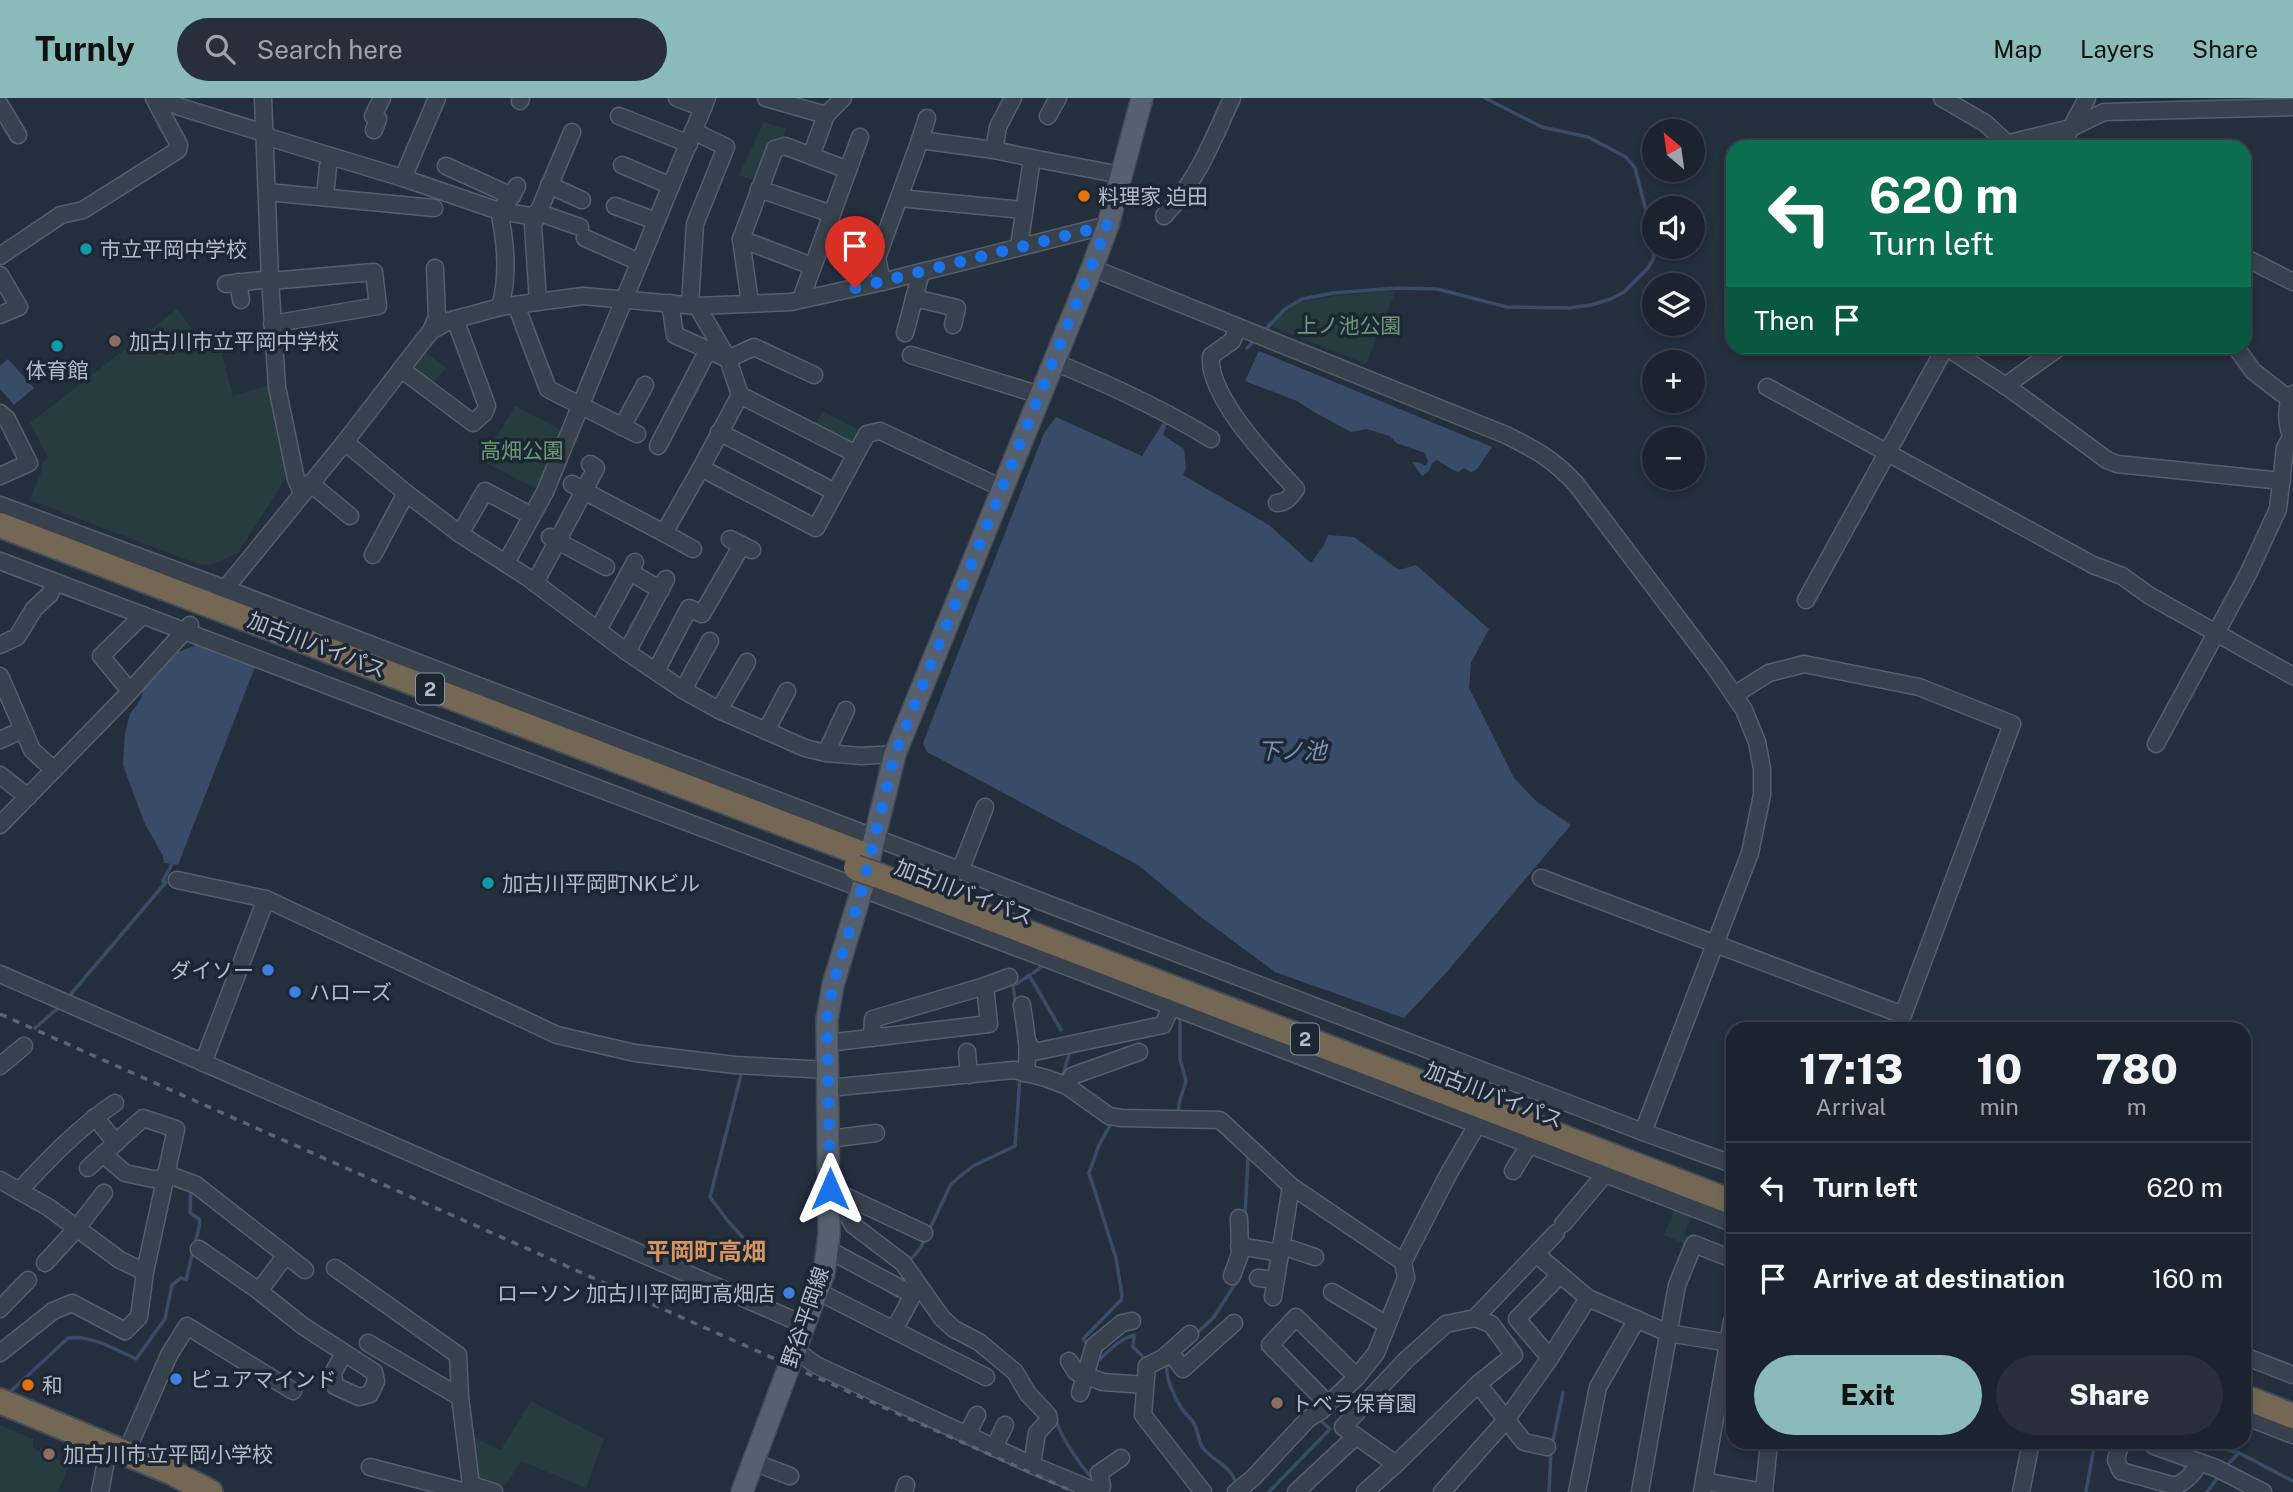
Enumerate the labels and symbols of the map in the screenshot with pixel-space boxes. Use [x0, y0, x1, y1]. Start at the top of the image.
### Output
north arrow [1642, 119, 1704, 182]
place label: 料理家 迫田 [1098, 184, 1208, 209]
marker: 料理家 迫田 [1076, 188, 1092, 204]
pin [825, 216, 885, 288]
place label: 市立平岡中学校 [100, 237, 247, 262]
marker: 市立平岡中学校 [78, 241, 94, 257]
park label: 上ノ池公園 [1297, 313, 1402, 338]
place label: 加古川市立平岡中学校 [129, 329, 339, 354]
marker: 加古川市立平岡中学校 [107, 333, 123, 349]
marker: 体育館 [49, 338, 65, 354]
place label: 体育館 [26, 358, 89, 383]
park label: 高畑公園 [480, 438, 564, 463]
street label: 加古川バイパス [244, 607, 390, 683]
road number: 2 [416, 674, 444, 704]
water label: 下ノ池 [1258, 737, 1329, 764]
street label: 加古川バイパス [891, 854, 1037, 930]
place label: 加古川平岡町NKビル [502, 871, 700, 896]
marker: 加古川平岡町NKビル [480, 875, 496, 891]
place label: ダイソー [170, 958, 254, 983]
marker: ダイソー [260, 962, 276, 978]
place label: ハローズ [309, 980, 392, 1005]
marker: ハローズ [287, 984, 303, 1000]
road number: 2 [1291, 1023, 1319, 1054]
street label: 加古川バイパス [1421, 1057, 1567, 1133]
position arrow [793, 1152, 867, 1226]
district label: 平岡町高畑 [646, 1237, 766, 1265]
street label: 野谷平岡線 [776, 1263, 834, 1371]
place label: ローソン 加古川平岡町高畑店 [497, 1281, 775, 1306]
marker: ローソン 加古川平岡町高畑店 [781, 1285, 797, 1301]
place label: ピュアマインド [190, 1367, 337, 1392]
marker: ピュアマインド [168, 1371, 184, 1387]
place label: 和 [42, 1373, 63, 1398]
marker: 和 [20, 1377, 36, 1393]
place label: トベラ保育園 [1291, 1391, 1417, 1416]
marker: トベラ保育園 [1269, 1395, 1285, 1411]
place label: 加古川市立平岡小学校 [63, 1442, 273, 1467]
marker: 加古川市立平岡小学校 [41, 1446, 57, 1462]

